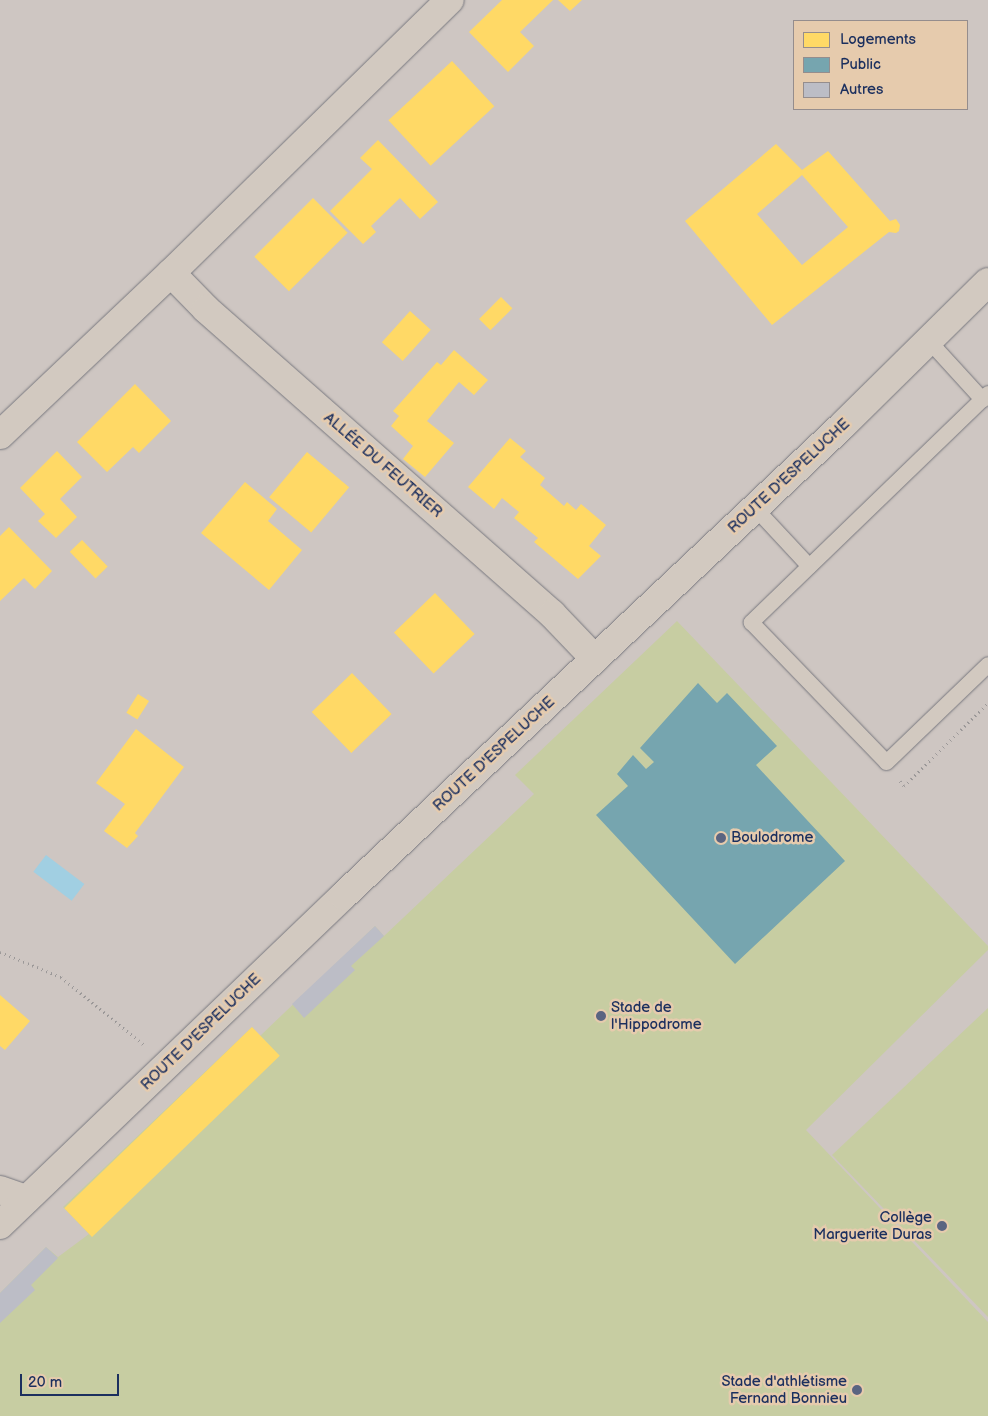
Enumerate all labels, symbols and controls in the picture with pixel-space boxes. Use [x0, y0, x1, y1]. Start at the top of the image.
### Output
legend [793, 20, 968, 110]
text: Logements [840, 30, 916, 49]
text: Public [840, 55, 881, 74]
text: Autres [840, 80, 883, 99]
street label: ALLÉE DU FEUTRIER [320, 409, 446, 521]
street label: ROUTE D'ESPELUCHE [724, 415, 854, 537]
street label: ROUTE D'ESPELUCHE [429, 693, 559, 815]
place label: Boulodrome [731, 829, 813, 847]
marker: Boulodrome [715, 832, 727, 844]
street label: ROUTE D'ESPELUCHE [137, 970, 265, 1094]
place label: Stade de l'Hippodrome [611, 998, 702, 1033]
marker: Stade de l'Hippodrome [595, 1010, 607, 1022]
place label: Collège Marguerite Duras [813, 1208, 932, 1243]
marker: Collège Marguerite Duras [936, 1220, 948, 1232]
scale bar [22, 1364, 121, 1396]
place label: Stade d'athlétisme Fernand Bonnieu [722, 1372, 847, 1407]
text: 20 m [28, 1373, 62, 1392]
marker: Stade d'athlétisme Fernand Bonnieu [851, 1384, 863, 1396]

